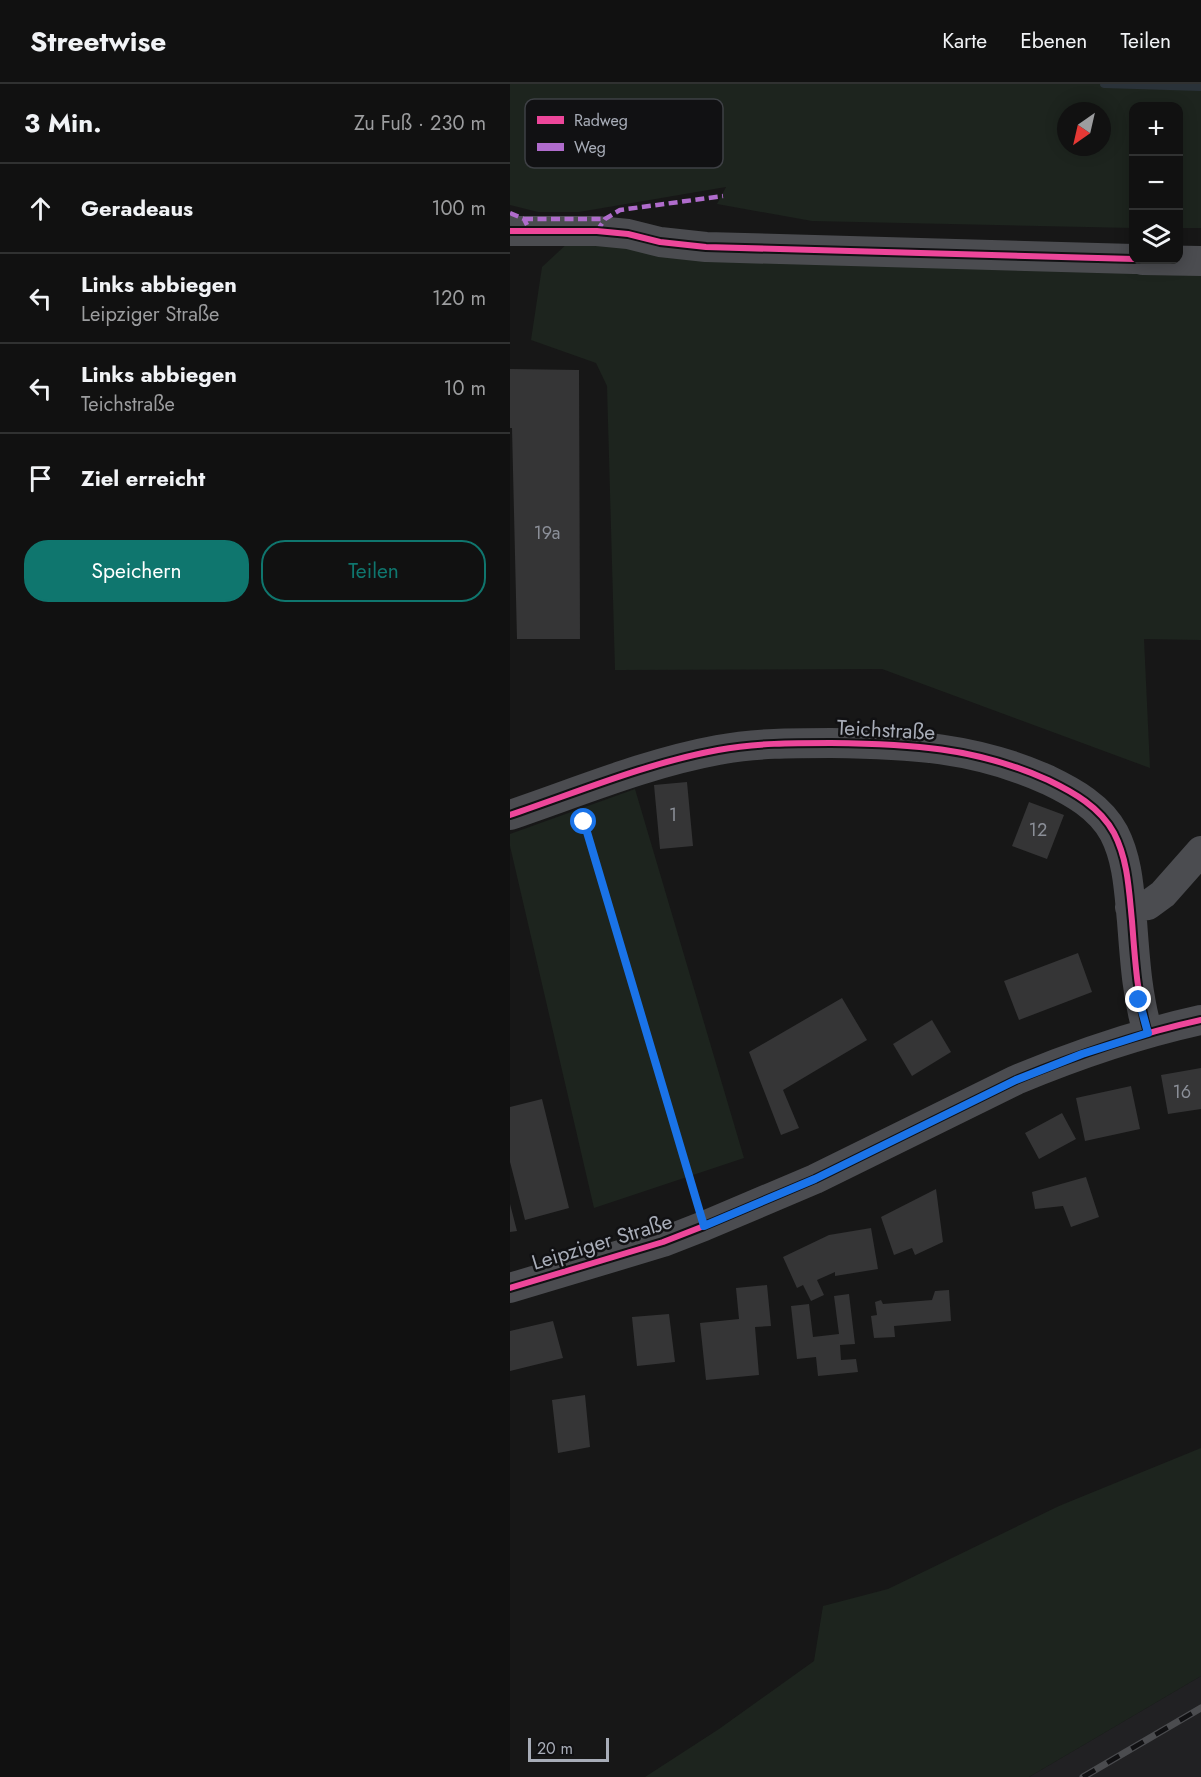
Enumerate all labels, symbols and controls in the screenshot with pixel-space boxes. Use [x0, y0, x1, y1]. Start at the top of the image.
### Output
text: Streetwise [30, 21, 166, 62]
text: Karte [942, 26, 987, 56]
text: Ebenen [1020, 26, 1087, 56]
text: Teilen [1120, 26, 1171, 56]
legend [525, 99, 723, 168]
north arrow [1057, 102, 1111, 156]
map controls [1129, 102, 1183, 264]
button: + [1129, 102, 1183, 156]
text: 3 Min. [24, 104, 102, 142]
text: Zu Fuß · 230 m [354, 109, 486, 138]
text: Radweg [574, 109, 628, 132]
text: Weg [574, 136, 606, 159]
button: − [1129, 156, 1183, 210]
icon: ahead [24, 192, 57, 225]
text: Geradeaus [81, 192, 193, 224]
text: 100 m [431, 194, 486, 223]
button: layers [1129, 210, 1183, 264]
text: Links abbiegen [81, 268, 237, 300]
icon: left [24, 282, 57, 315]
text: 120 m [432, 284, 486, 313]
text: Leipziger Straße [81, 300, 219, 329]
text: Links abbiegen [81, 358, 237, 390]
icon: left [24, 372, 57, 405]
text: 10 m [443, 374, 486, 403]
text: Teichstraße [81, 390, 175, 419]
icon: arrive [24, 462, 57, 495]
text: Ziel erreicht [81, 462, 205, 494]
house number: 19a [534, 520, 560, 546]
button: Speichern [24, 540, 249, 602]
button: Teilen [261, 540, 486, 602]
street label: Teichstraße [836, 712, 936, 748]
house number: 1 [669, 802, 677, 828]
route start [570, 808, 596, 834]
house number: 12 [1029, 817, 1047, 843]
route end [1125, 986, 1151, 1012]
house number: 16 [1173, 1079, 1191, 1105]
street label: Leipziger Straße [528, 1206, 676, 1278]
scale bar [528, 1735, 609, 1762]
text: 20 m [537, 1737, 573, 1760]

